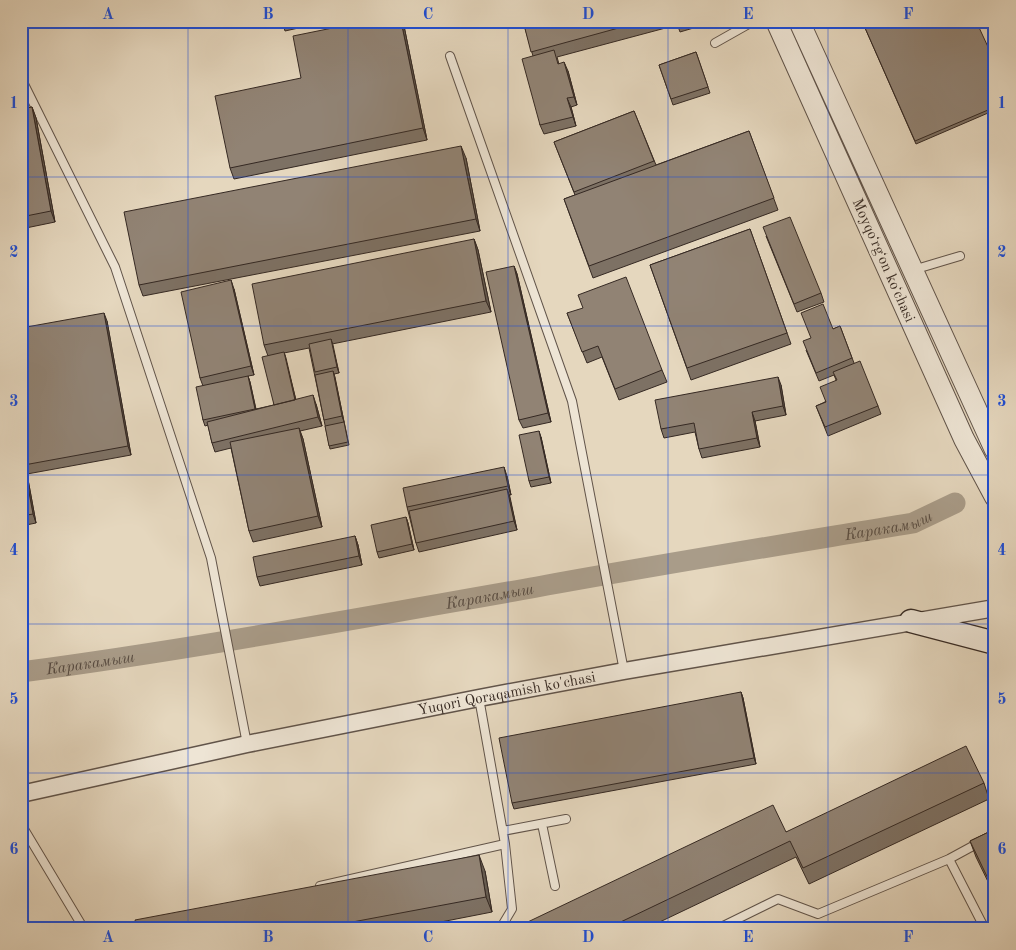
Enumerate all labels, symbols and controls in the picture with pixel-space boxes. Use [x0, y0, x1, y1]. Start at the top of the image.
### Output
text: A [102, 7, 114, 23]
text: B [262, 7, 274, 23]
text: C [423, 7, 433, 23]
text: D [582, 7, 594, 23]
text: E [742, 7, 754, 23]
text: F [903, 7, 914, 23]
text: 1 [9, 96, 19, 112]
text: 1 [997, 96, 1007, 112]
street label: Moyqoʻrgʻon koʻchasi [849, 196, 917, 325]
text: 2 [9, 245, 19, 261]
text: 2 [997, 245, 1007, 261]
text: 3 [9, 394, 19, 410]
text: 3 [997, 394, 1007, 410]
water label: Каракамыш [843, 509, 936, 544]
text: 4 [9, 543, 19, 559]
text: 4 [997, 543, 1007, 559]
water label: Каракамыш [444, 582, 535, 613]
water label: Каракамыш [44, 650, 136, 679]
street label: Yuqori Qoraqamish ko'chasi [417, 670, 597, 719]
text: 5 [9, 692, 19, 708]
text: 5 [997, 692, 1007, 708]
text: 6 [9, 842, 19, 858]
text: 6 [997, 842, 1007, 858]
text: A [102, 930, 114, 946]
text: B [262, 930, 274, 946]
text: C [423, 930, 433, 946]
text: D [582, 930, 594, 946]
text: E [742, 930, 754, 946]
text: F [903, 930, 914, 946]

